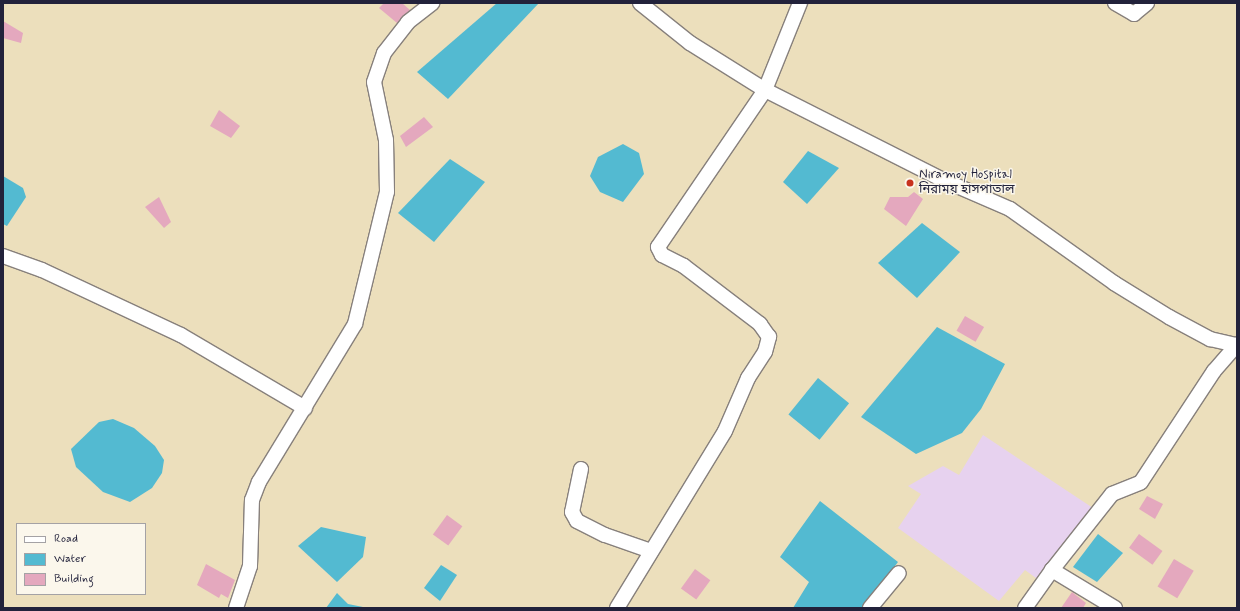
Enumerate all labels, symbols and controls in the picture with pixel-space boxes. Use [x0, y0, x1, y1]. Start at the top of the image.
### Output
place label: Niramoy Hospital নিরাময় হাসপাতাল [919, 168, 1017, 199]
marker: Niramoy Hospital নিরাময় হাসপাতাল [904, 177, 916, 189]
legend [16, 523, 146, 595]
text: Road [54, 531, 78, 547]
text: Water [54, 551, 86, 567]
text: Building [54, 571, 94, 587]

